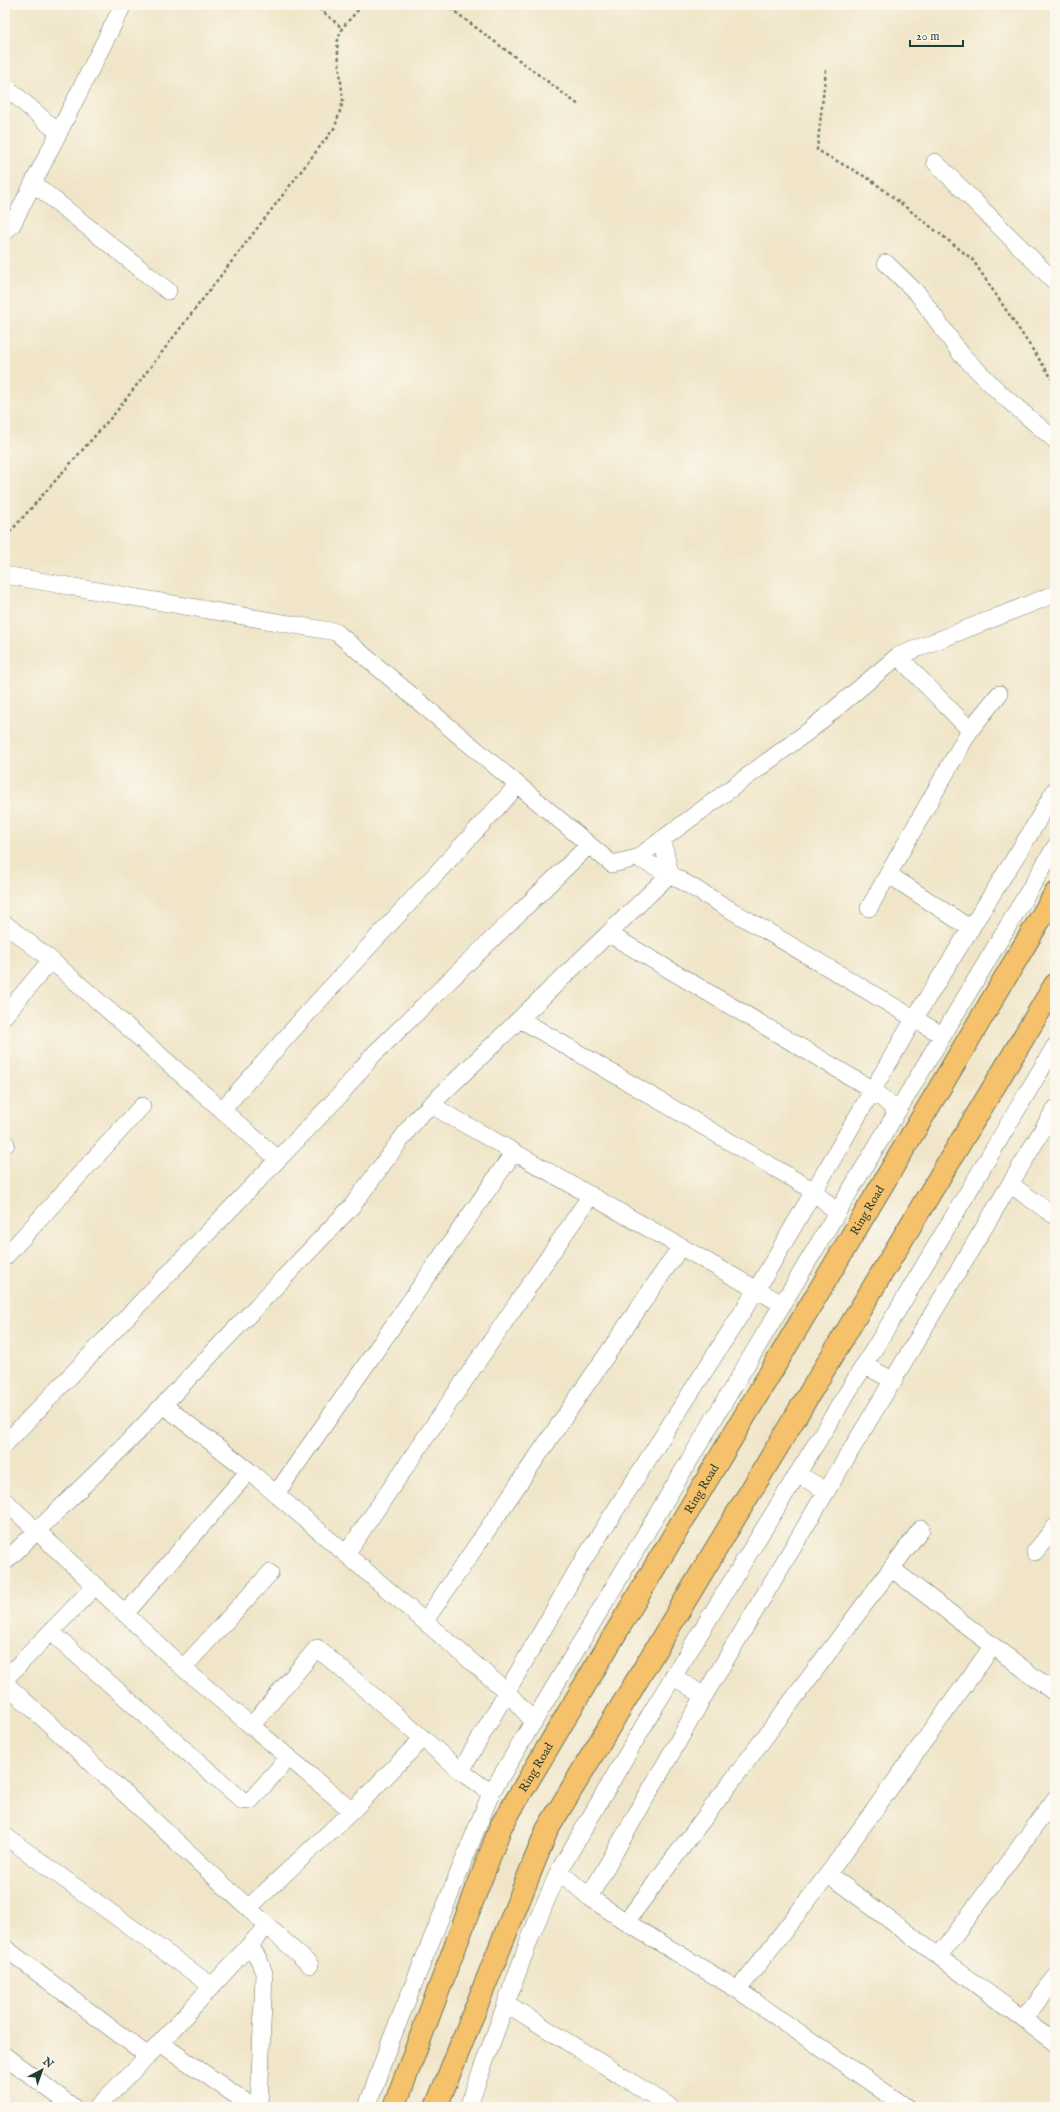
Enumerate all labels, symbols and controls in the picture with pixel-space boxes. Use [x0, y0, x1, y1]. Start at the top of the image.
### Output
scale bar [910, 22, 963, 48]
text: 20 m [916, 29, 939, 44]
street label: Ring Road [847, 1182, 888, 1238]
street label: Ring Road [681, 1461, 722, 1516]
street label: Ring Road [515, 1739, 557, 1795]
north arrow [22, 2050, 62, 2090]
text: N [39, 2054, 56, 2072]

